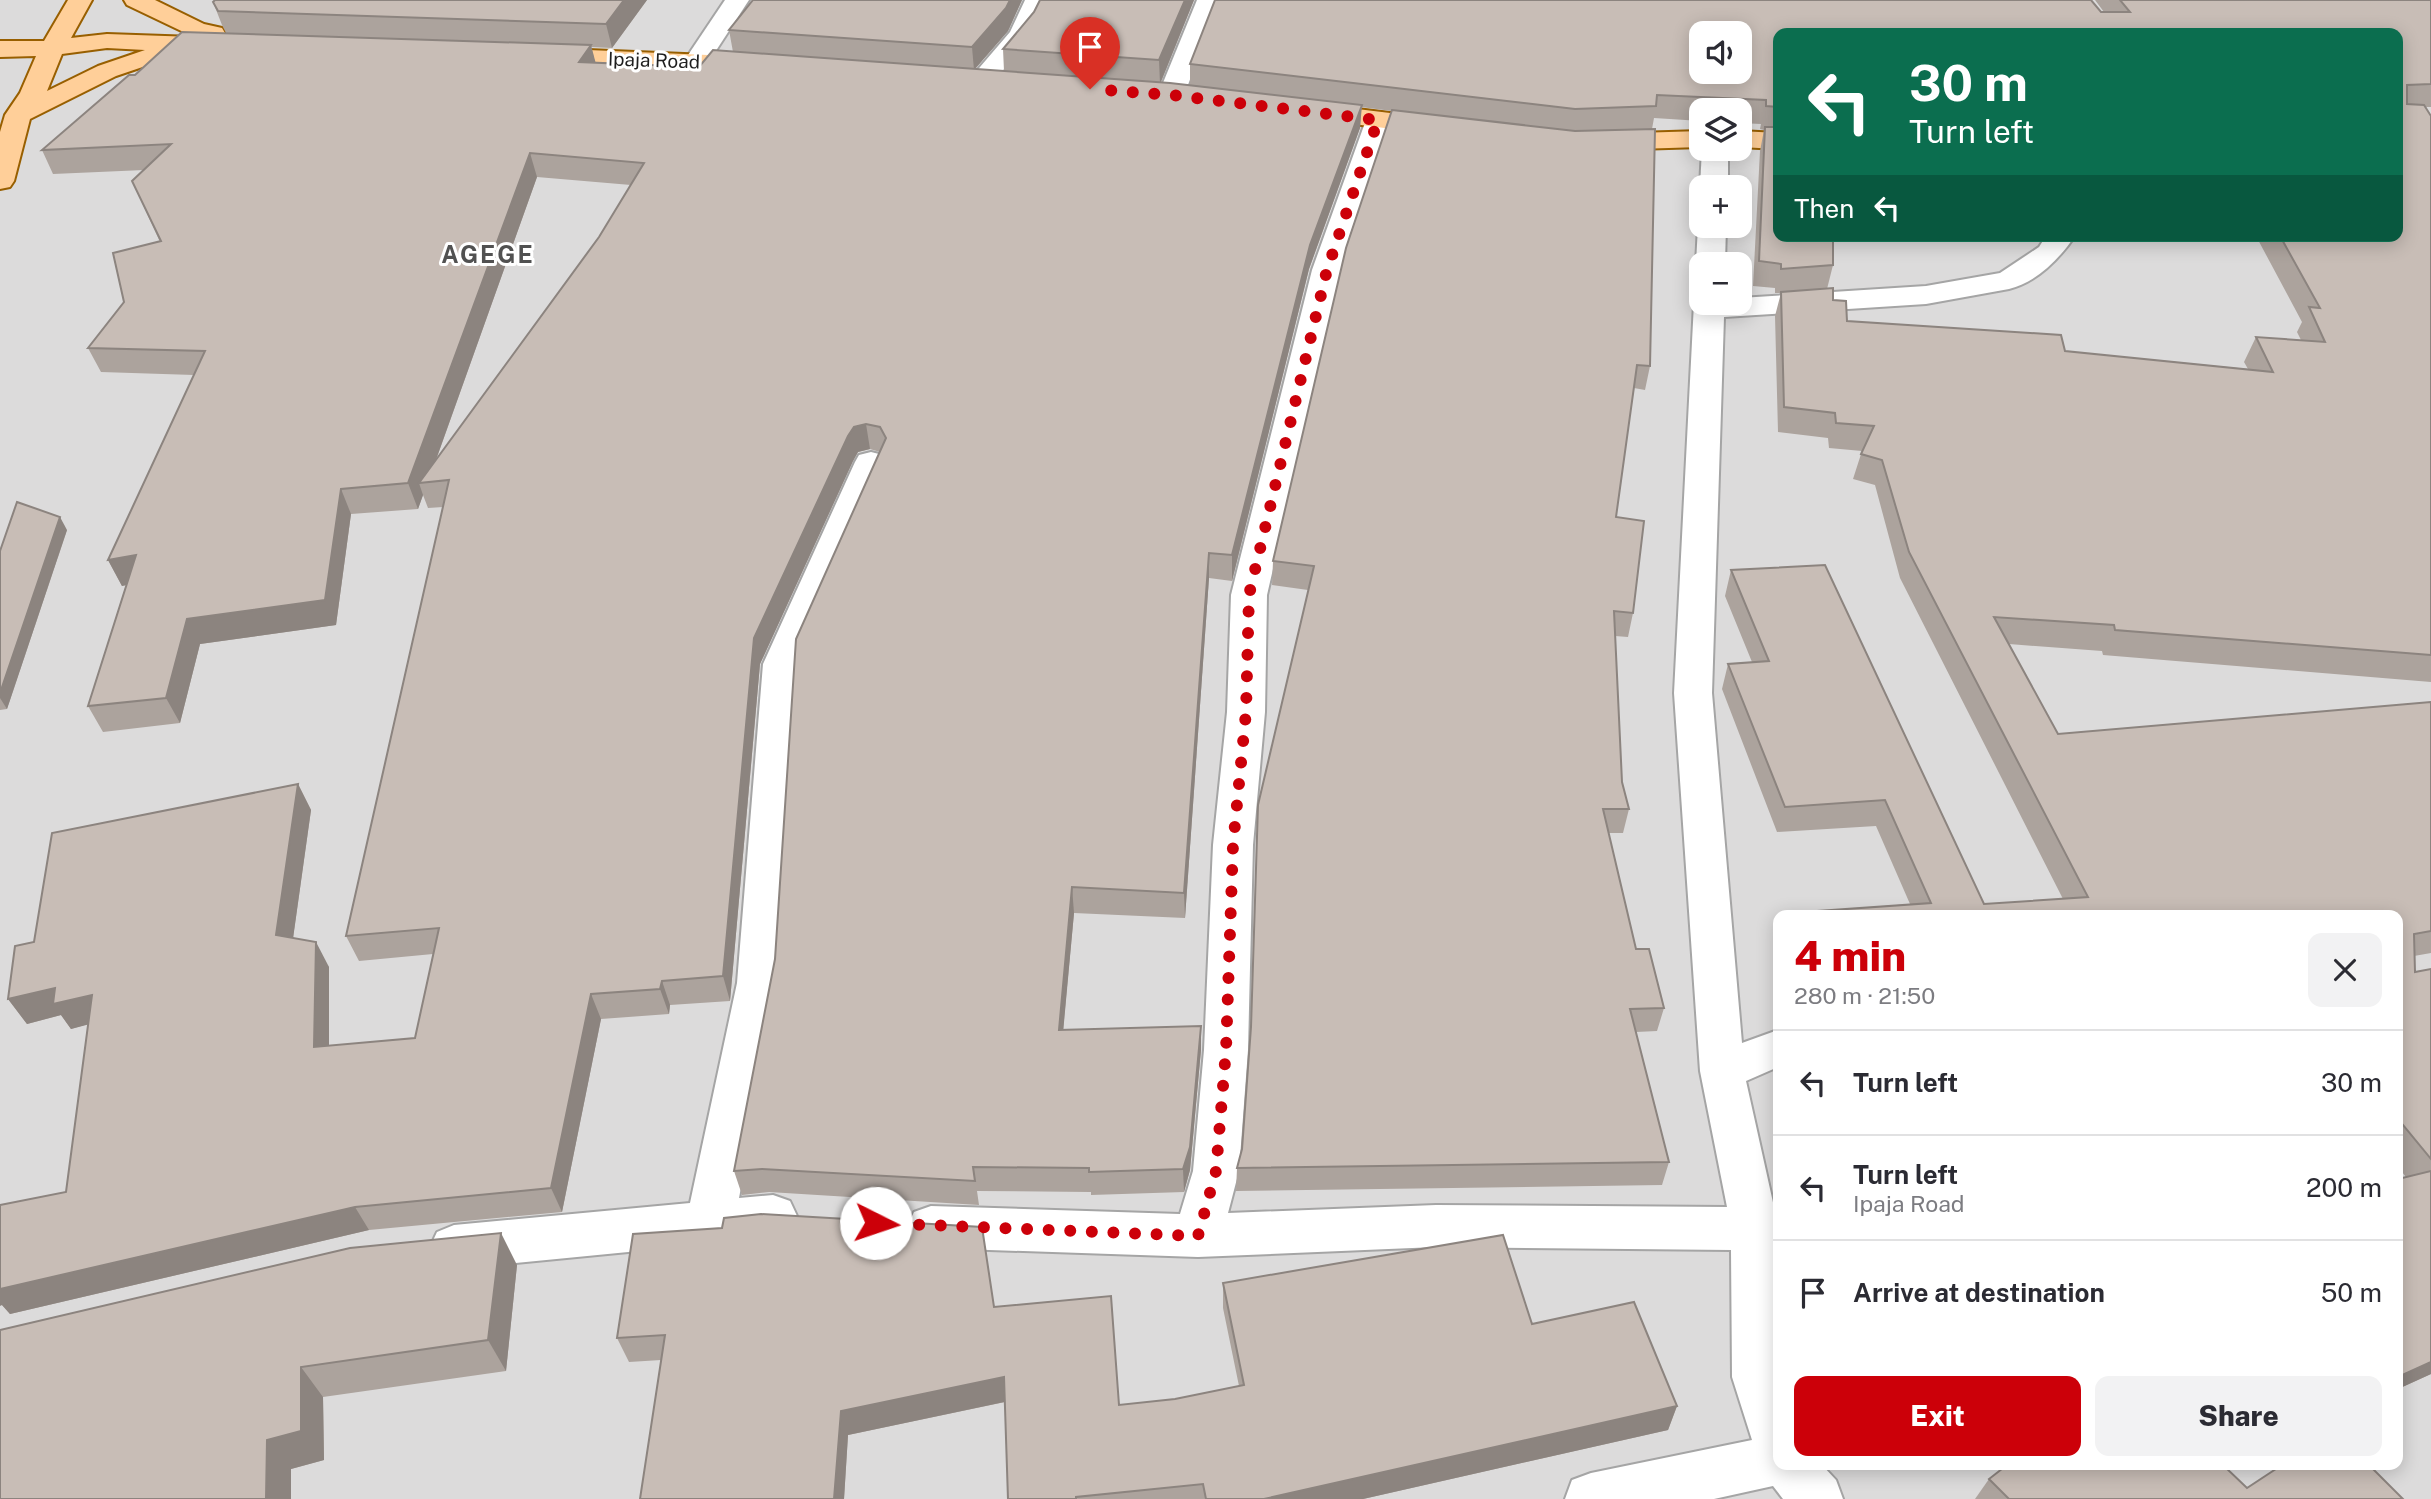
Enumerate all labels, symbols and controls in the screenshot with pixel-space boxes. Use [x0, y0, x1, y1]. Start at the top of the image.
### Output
pin [1060, 17, 1120, 89]
map controls [1689, 21, 1752, 315]
button: sound [1689, 21, 1752, 84]
icon: arrive [1071, 28, 1109, 66]
street label: Ipaja Road [608, 47, 700, 73]
text: 30 m [1909, 54, 2028, 112]
icon: left [1794, 56, 1885, 147]
button: layers [1689, 98, 1752, 161]
text: Turn left [1909, 113, 2034, 150]
button: + [1689, 175, 1752, 238]
icon: left [1868, 189, 1906, 227]
text: Then [1794, 193, 1854, 224]
district label: AGEGE [441, 240, 535, 268]
button: − [1689, 252, 1752, 315]
text: 4 min [1794, 931, 1906, 980]
button: close [2308, 933, 2382, 1007]
text: 280 m · 21:50 [1794, 982, 1935, 1009]
icon: left [1794, 1064, 1832, 1102]
text: Turn left [1853, 1067, 1958, 1098]
text: 30 m [2321, 1067, 2382, 1098]
text: Turn left [1853, 1159, 1958, 1190]
icon: left [1794, 1169, 1832, 1207]
text: 200 m [2306, 1172, 2382, 1203]
position arrow [839, 1186, 913, 1260]
text: Ipaja Road [1853, 1190, 1965, 1217]
icon: arrive [1794, 1274, 1832, 1312]
text: Arrive at destination [1853, 1277, 2105, 1308]
text: 50 m [2321, 1277, 2382, 1308]
button: Exit [1794, 1376, 2081, 1456]
button: Share [2095, 1376, 2382, 1456]

